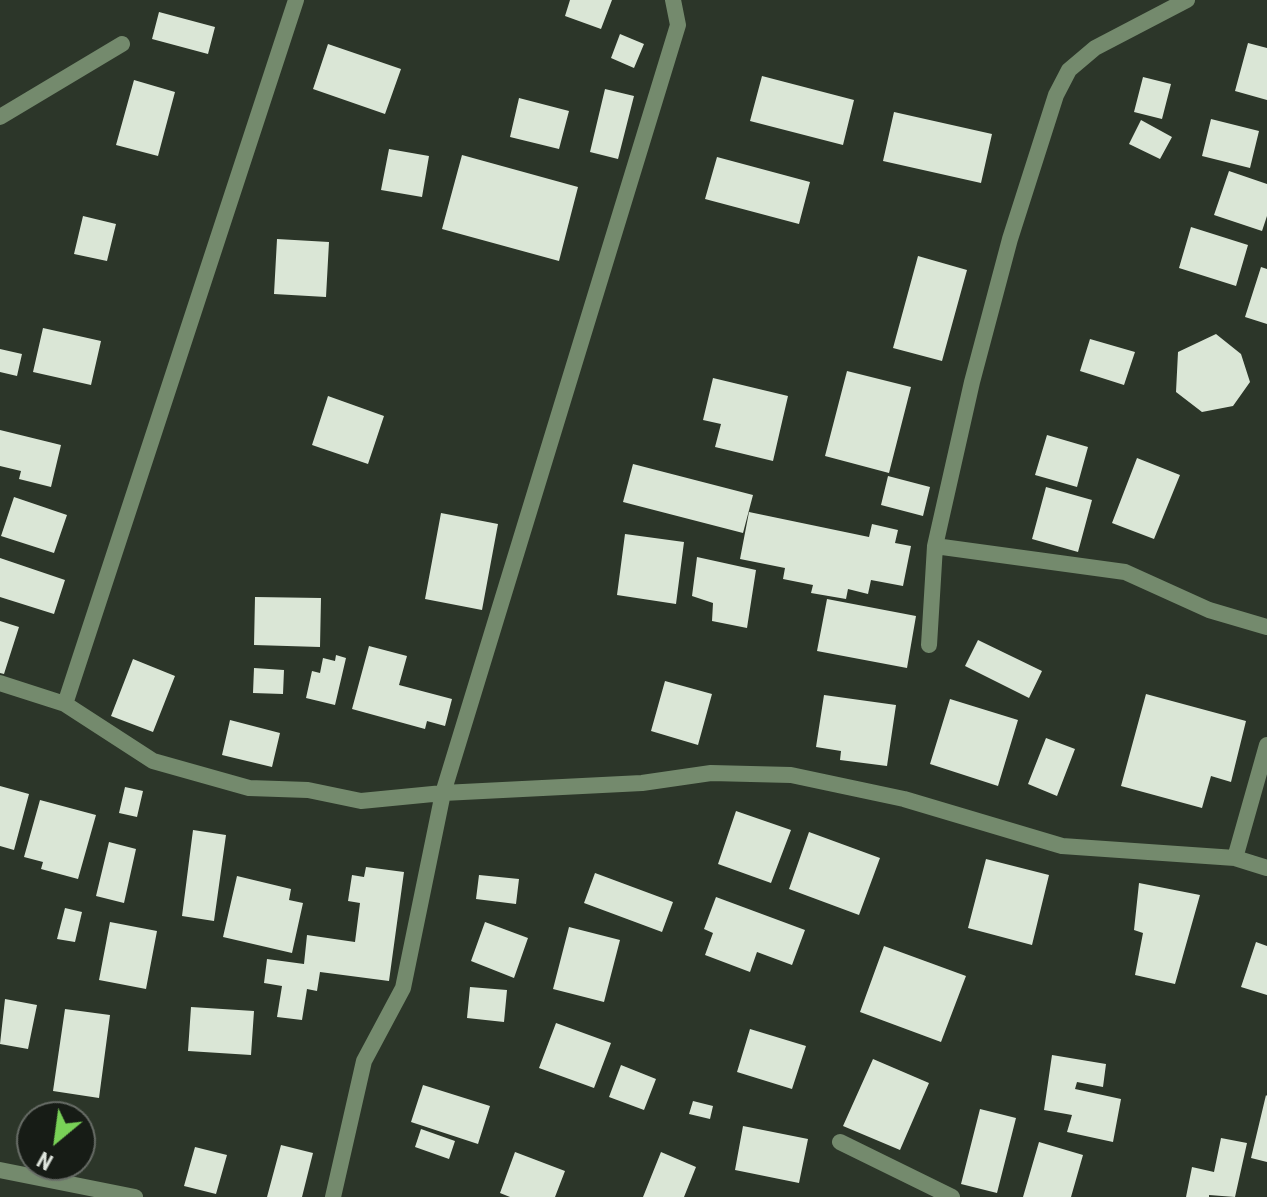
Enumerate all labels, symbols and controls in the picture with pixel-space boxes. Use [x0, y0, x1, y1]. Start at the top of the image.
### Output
north arrow [16, 1101, 96, 1181]
text: N [33, 1146, 57, 1175]

